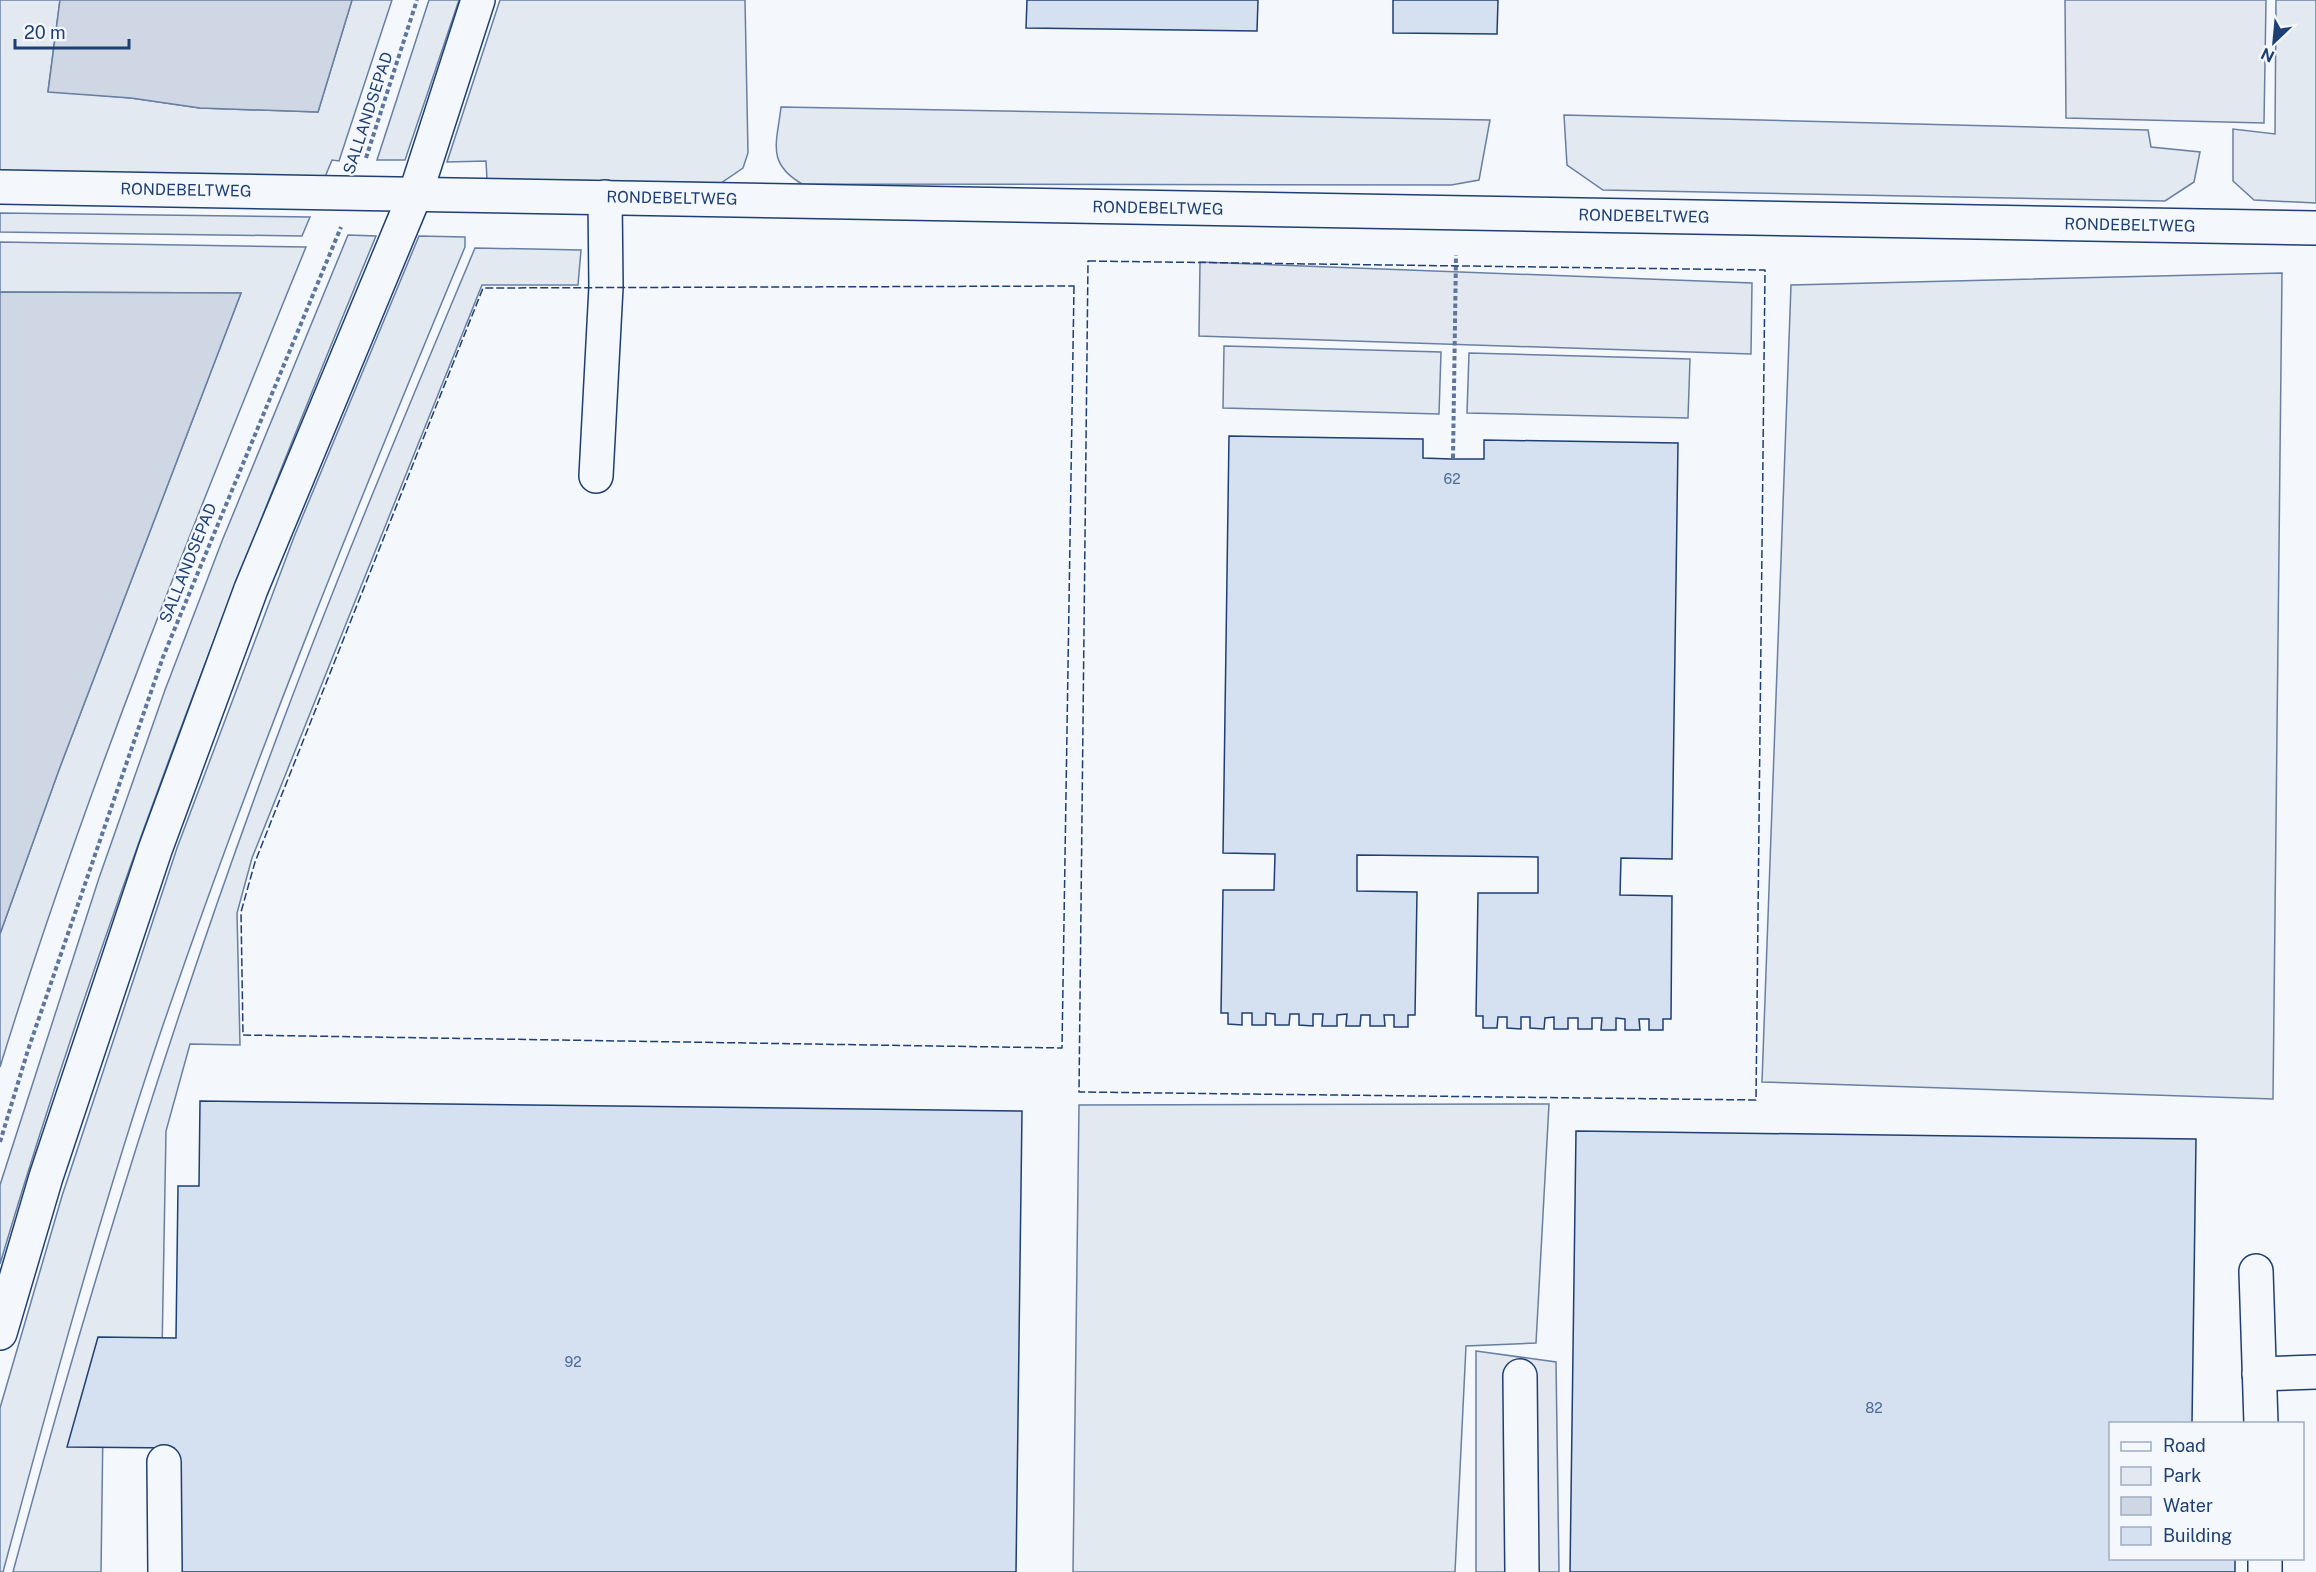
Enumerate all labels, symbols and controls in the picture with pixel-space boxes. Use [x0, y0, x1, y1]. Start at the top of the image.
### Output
scale bar [15, 12, 129, 50]
north arrow [2244, 12, 2304, 72]
text: 20 m [24, 22, 66, 43]
text: N [2258, 44, 2277, 66]
street label: SALLANDSEPAD [339, 50, 397, 176]
street label: RONDEBELTWEG [120, 179, 252, 201]
street label: RONDEBELTWEG [606, 187, 738, 209]
street label: RONDEBELTWEG [1092, 197, 1224, 219]
street label: RONDEBELTWEG [1578, 205, 1710, 227]
street label: RONDEBELTWEG [2064, 214, 2196, 236]
house number: 62 [1443, 471, 1461, 487]
street label: SALLANDSEPAD [155, 500, 221, 626]
house number: 92 [564, 1354, 582, 1370]
house number: 82 [1865, 1400, 1883, 1416]
legend [2109, 1422, 2304, 1560]
text: Road [2163, 1435, 2206, 1456]
text: Park [2163, 1465, 2201, 1486]
text: Water [2163, 1495, 2213, 1516]
text: Building [2163, 1525, 2232, 1546]

